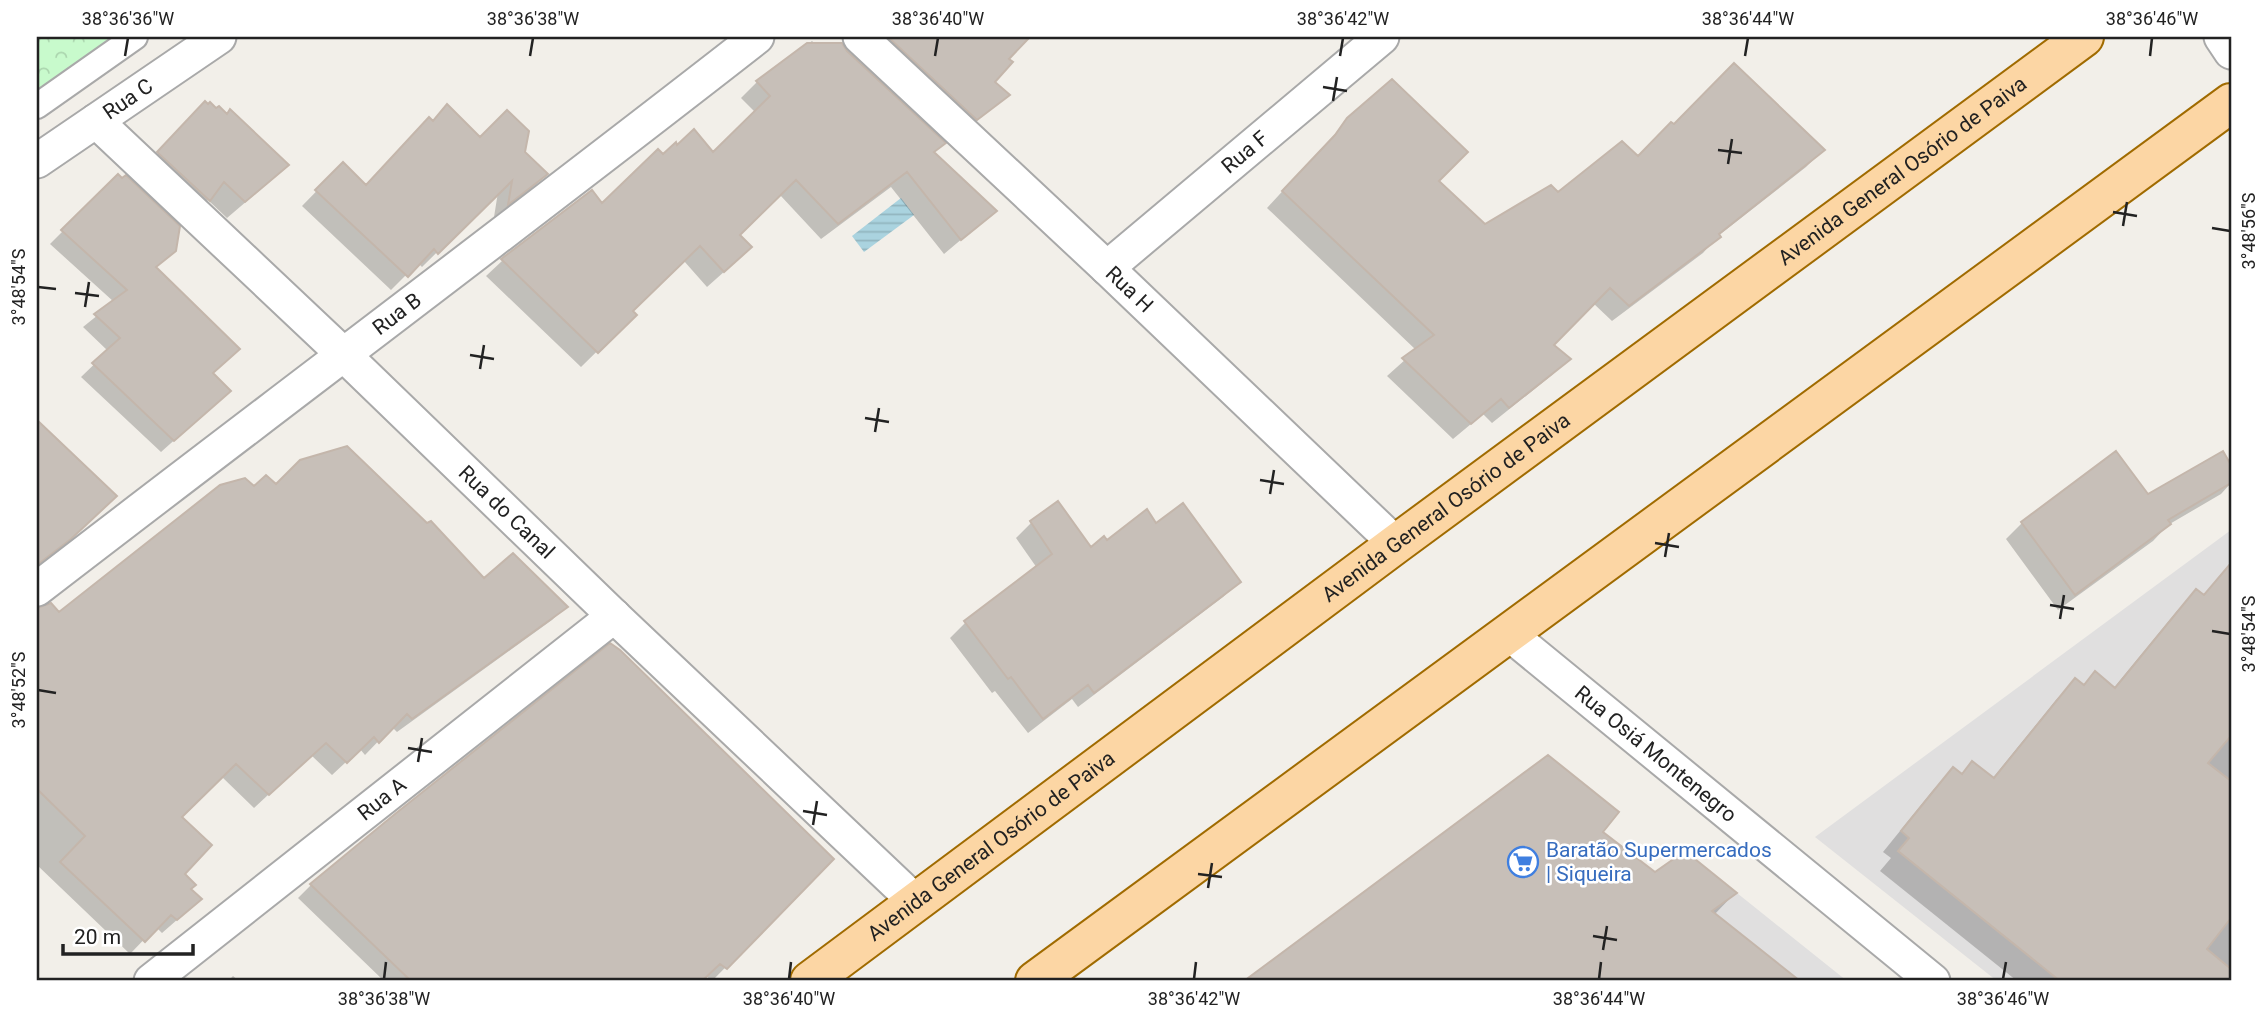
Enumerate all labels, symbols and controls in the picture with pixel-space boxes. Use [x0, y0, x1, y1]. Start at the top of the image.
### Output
text: 38°36'36"W [82, 8, 174, 29]
text: 38°36'38"W [487, 8, 579, 29]
text: 38°36'40"W [892, 8, 984, 29]
text: 38°36'42"W [1297, 8, 1389, 29]
text: 38°36'44"W [1702, 8, 1794, 29]
text: 38°36'46"W [2106, 8, 2198, 29]
street label: Avenida General Osório de Paiva [1774, 72, 2031, 270]
street label: Rua C [98, 74, 157, 124]
street label: Rua F [1217, 126, 1273, 178]
text: 3°48'56"S [2238, 192, 2259, 269]
text: 3°48'54"S [8, 248, 29, 325]
street label: Rua H [1101, 261, 1158, 317]
street label: Rua B [368, 288, 426, 340]
street label: Avenida General Osório de Paiva [1317, 408, 1575, 607]
street label: Rua do Canal [454, 461, 559, 564]
text: 3°48'54"S [2238, 595, 2259, 672]
text: 3°48'52"S [8, 651, 29, 728]
street label: Rua Osiá Montenegro [1570, 681, 1741, 827]
street label: Avenida General Osório de Paiva [863, 746, 1120, 946]
street label: Rua A [353, 772, 411, 825]
place label: Baratão Supermercados | Siqueira [1546, 838, 1772, 886]
supermarket icon: Baratão Supermercados | Siqueira [1506, 845, 1540, 879]
scale bar [63, 913, 192, 957]
text: 20 m [74, 925, 121, 949]
text: 38°36'38"W [338, 988, 430, 1009]
text: 38°36'40"W [743, 988, 835, 1009]
text: 38°36'42"W [1148, 988, 1240, 1009]
text: 38°36'44"W [1553, 988, 1645, 1009]
text: 38°36'46"W [1957, 988, 2049, 1009]

